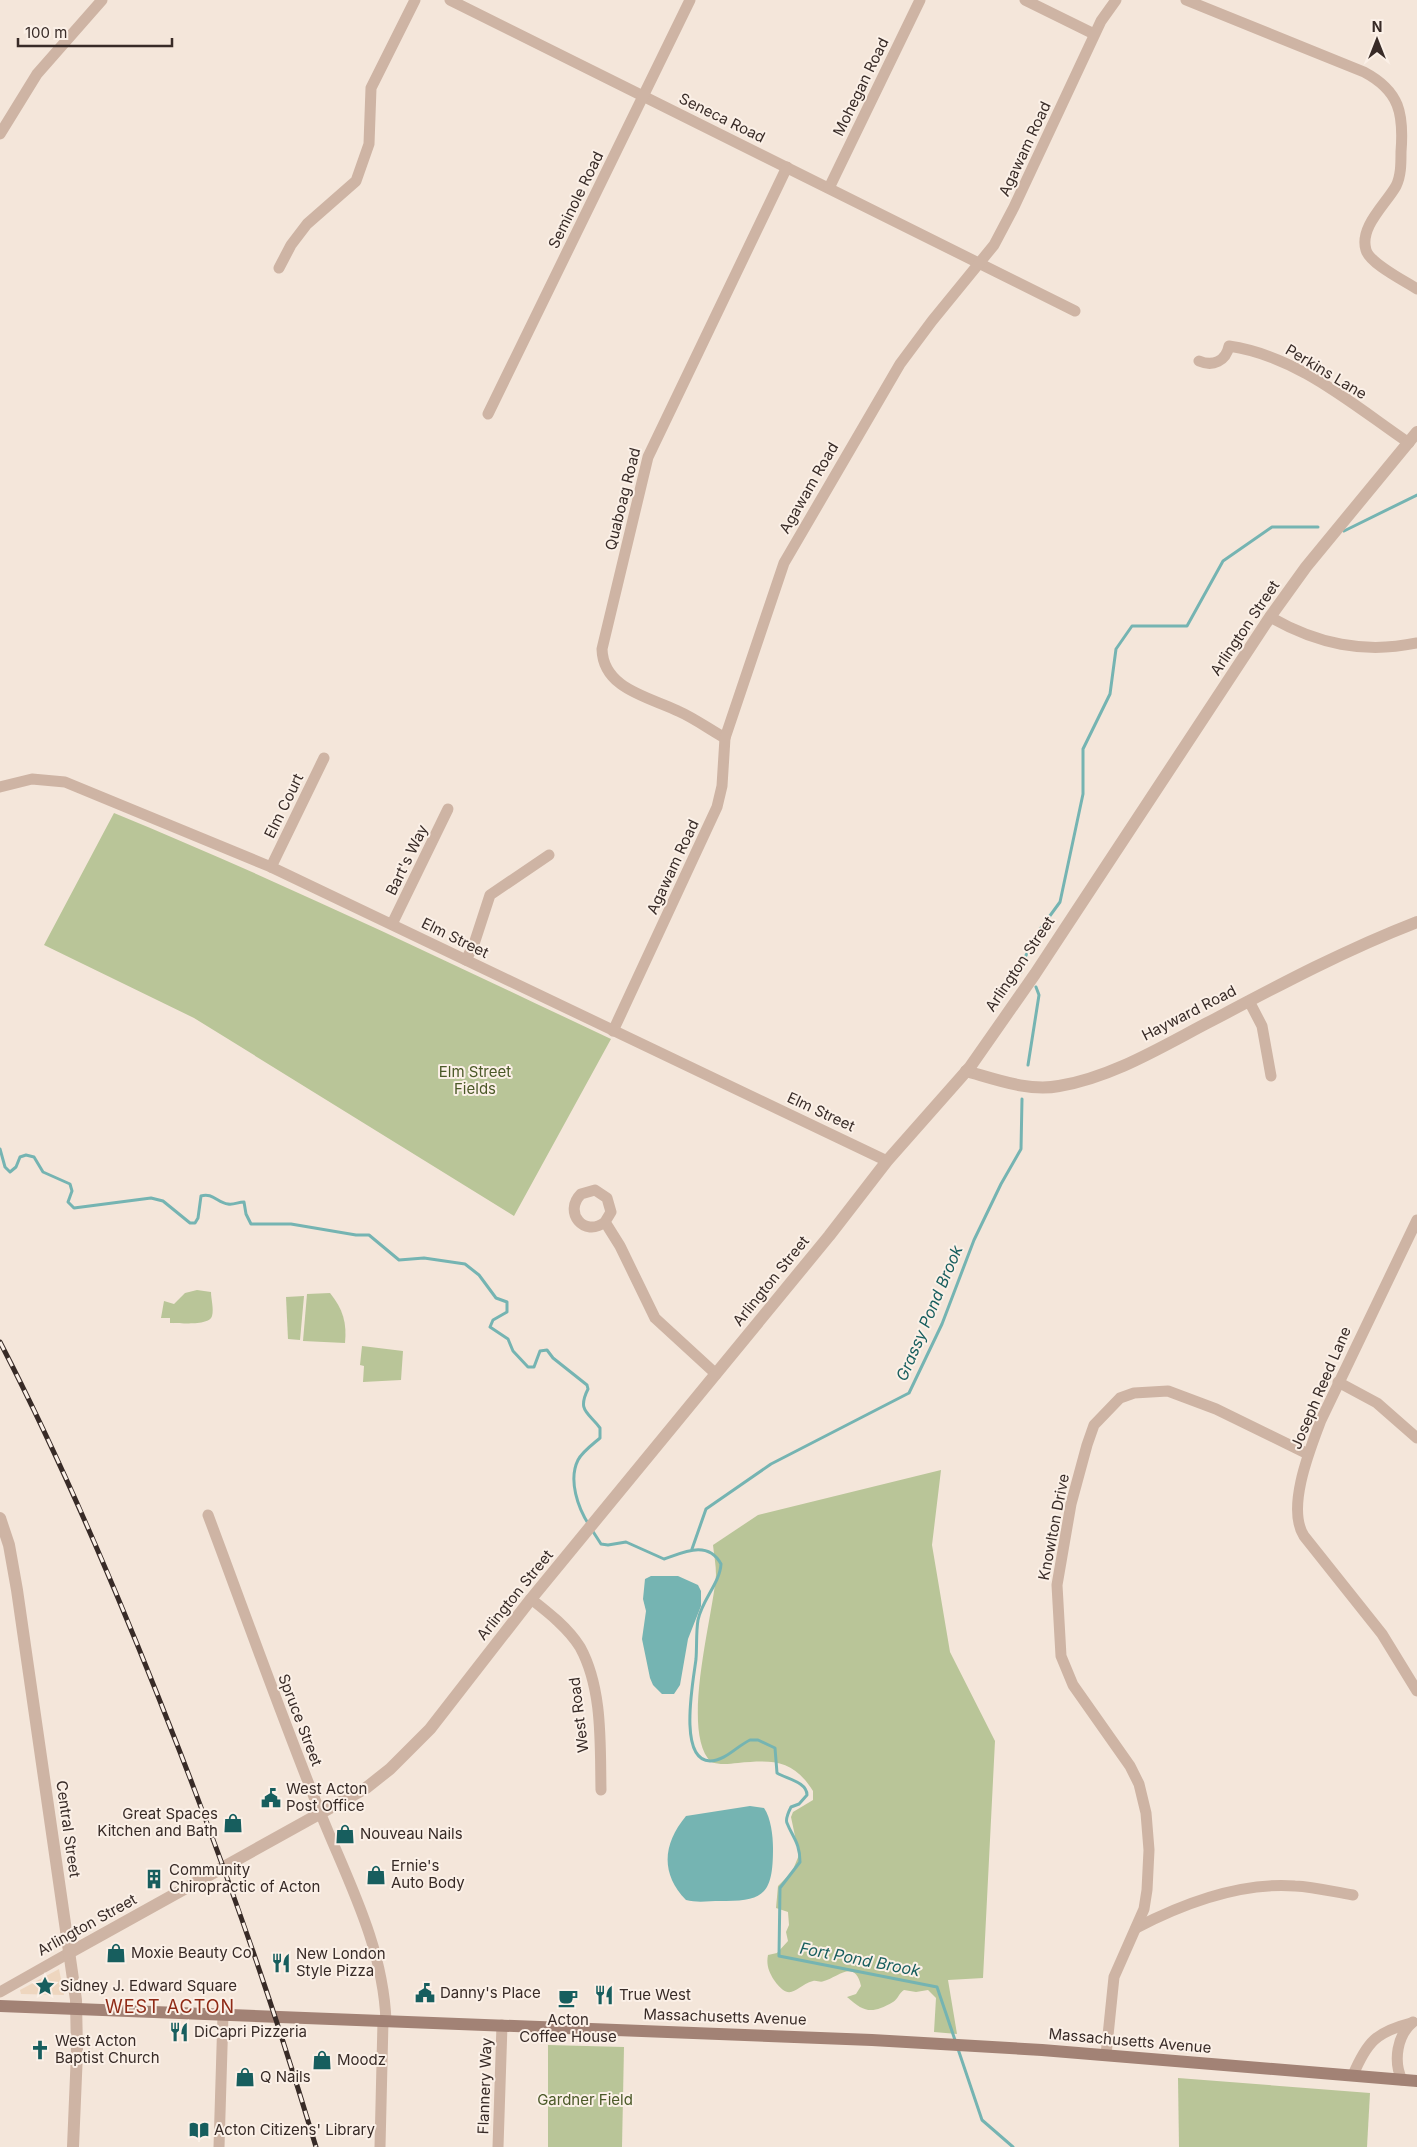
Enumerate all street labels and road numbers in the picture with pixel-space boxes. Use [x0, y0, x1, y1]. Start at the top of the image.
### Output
street label: Mohegan Road [829, 35, 893, 139]
street label: Seneca Road [676, 89, 768, 147]
street label: Agawam Road [994, 98, 1055, 199]
street label: Seminole Road [544, 148, 607, 251]
street label: Perkins Lane [1282, 340, 1370, 403]
street label: Agawam Road [775, 439, 842, 537]
street label: Quaboag Road [601, 446, 644, 552]
street label: Arlington Street [1206, 576, 1283, 679]
street label: Elm Court [260, 770, 307, 841]
street label: Agawam Road [642, 816, 703, 917]
street label: Bart's Way [381, 821, 432, 898]
street label: Arlington Street [981, 912, 1058, 1015]
street label: Elm Street [419, 913, 492, 962]
street label: Hayward Road [1138, 981, 1239, 1045]
street label: Elm Street [784, 1088, 858, 1135]
street label: Arlington Street [728, 1232, 813, 1330]
street label: Joseph Reed Lane [1286, 1324, 1355, 1452]
street label: Knowlton Drive [1034, 1472, 1073, 1582]
street label: Arlington Street [472, 1546, 557, 1644]
street label: Spruce Street [274, 1671, 327, 1769]
street label: West Road [564, 1676, 593, 1754]
street label: Central Street [52, 1779, 85, 1879]
street label: Arlington Street [34, 1889, 140, 1960]
street label: Massachusetts Avenue [643, 2004, 807, 2029]
street label: Massachusetts Avenue [1048, 2024, 1212, 2057]
street label: Flannery Way [473, 2037, 496, 2135]

